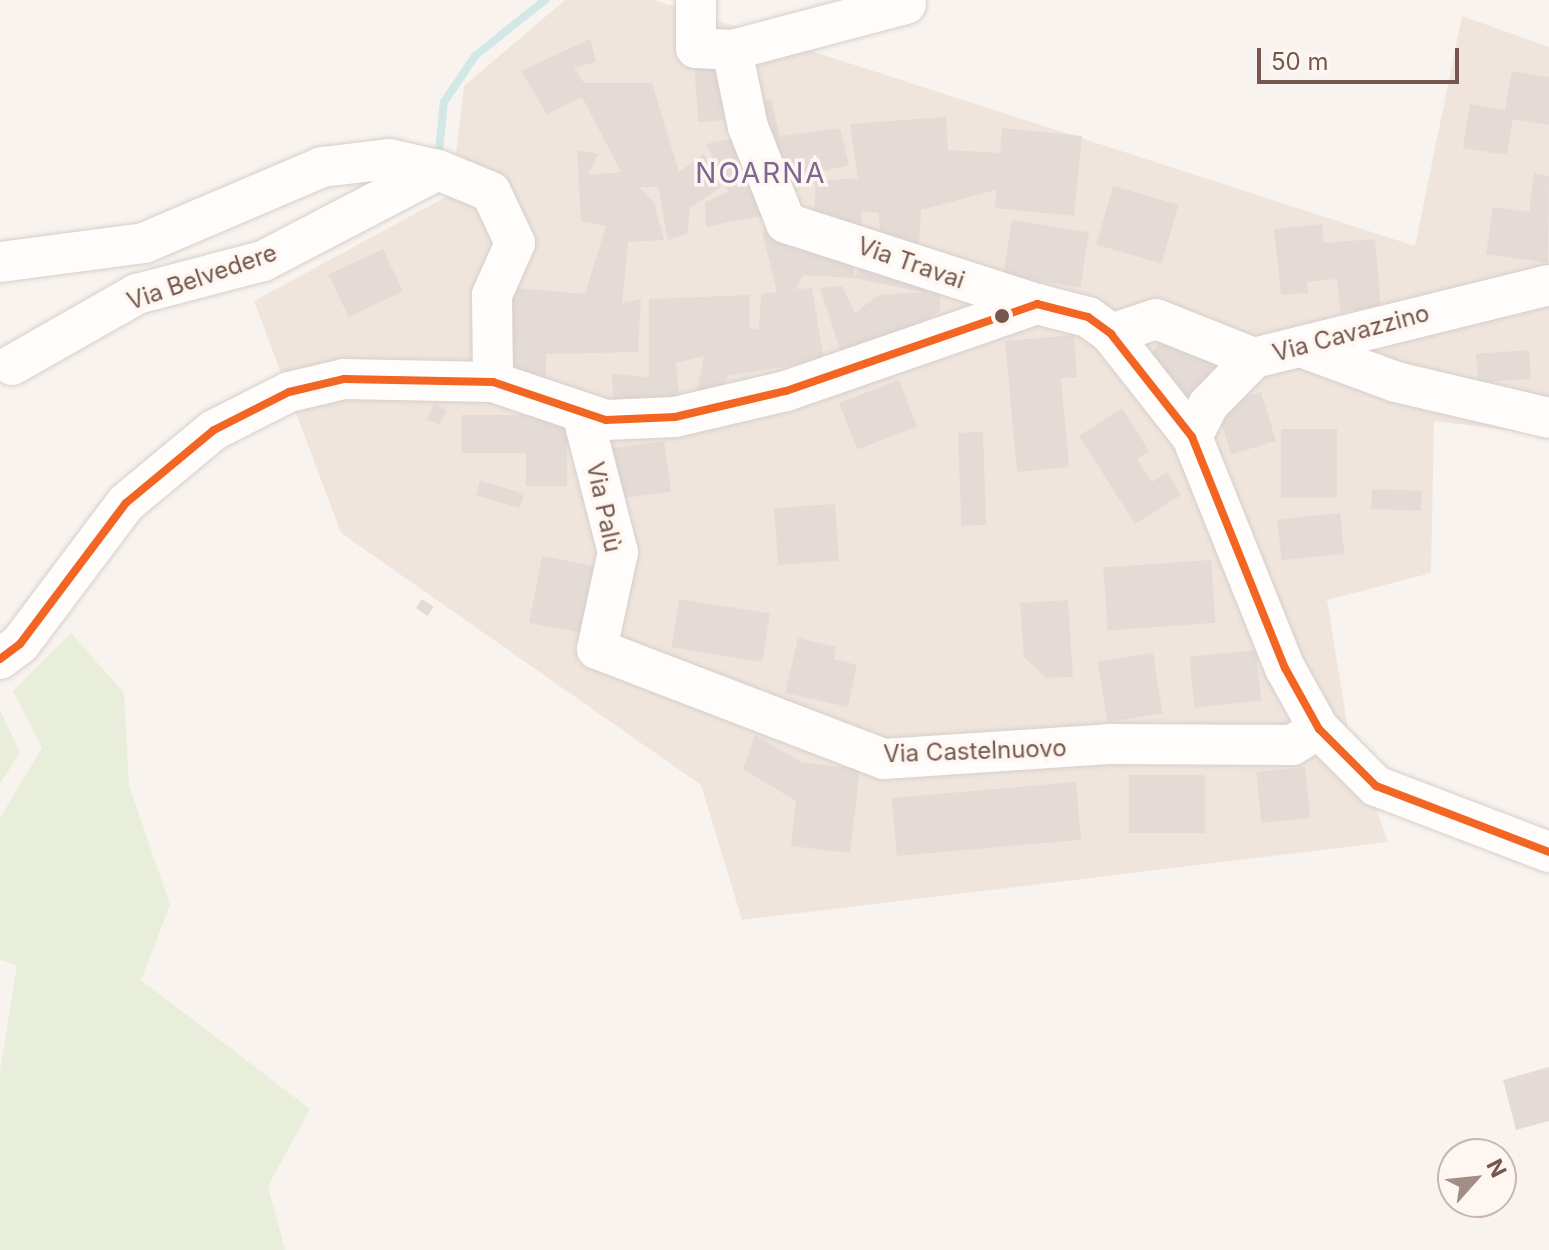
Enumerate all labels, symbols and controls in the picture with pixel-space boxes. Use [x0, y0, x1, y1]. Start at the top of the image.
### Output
scale bar [1261, 32, 1463, 82]
text: 50 m [1271, 47, 1329, 76]
district label: NOARNA [695, 156, 827, 190]
street label: Via Travai [854, 231, 968, 295]
street label: Via Belvedere [123, 238, 281, 316]
street label: Via Cavazzino [1270, 298, 1432, 368]
unlabelled marker [994, 308, 1010, 324]
street label: Via Palù [580, 459, 628, 555]
street label: Via Castelnuovo [883, 733, 1067, 769]
north arrow [1437, 1138, 1517, 1218]
text: N [1481, 1155, 1512, 1181]

